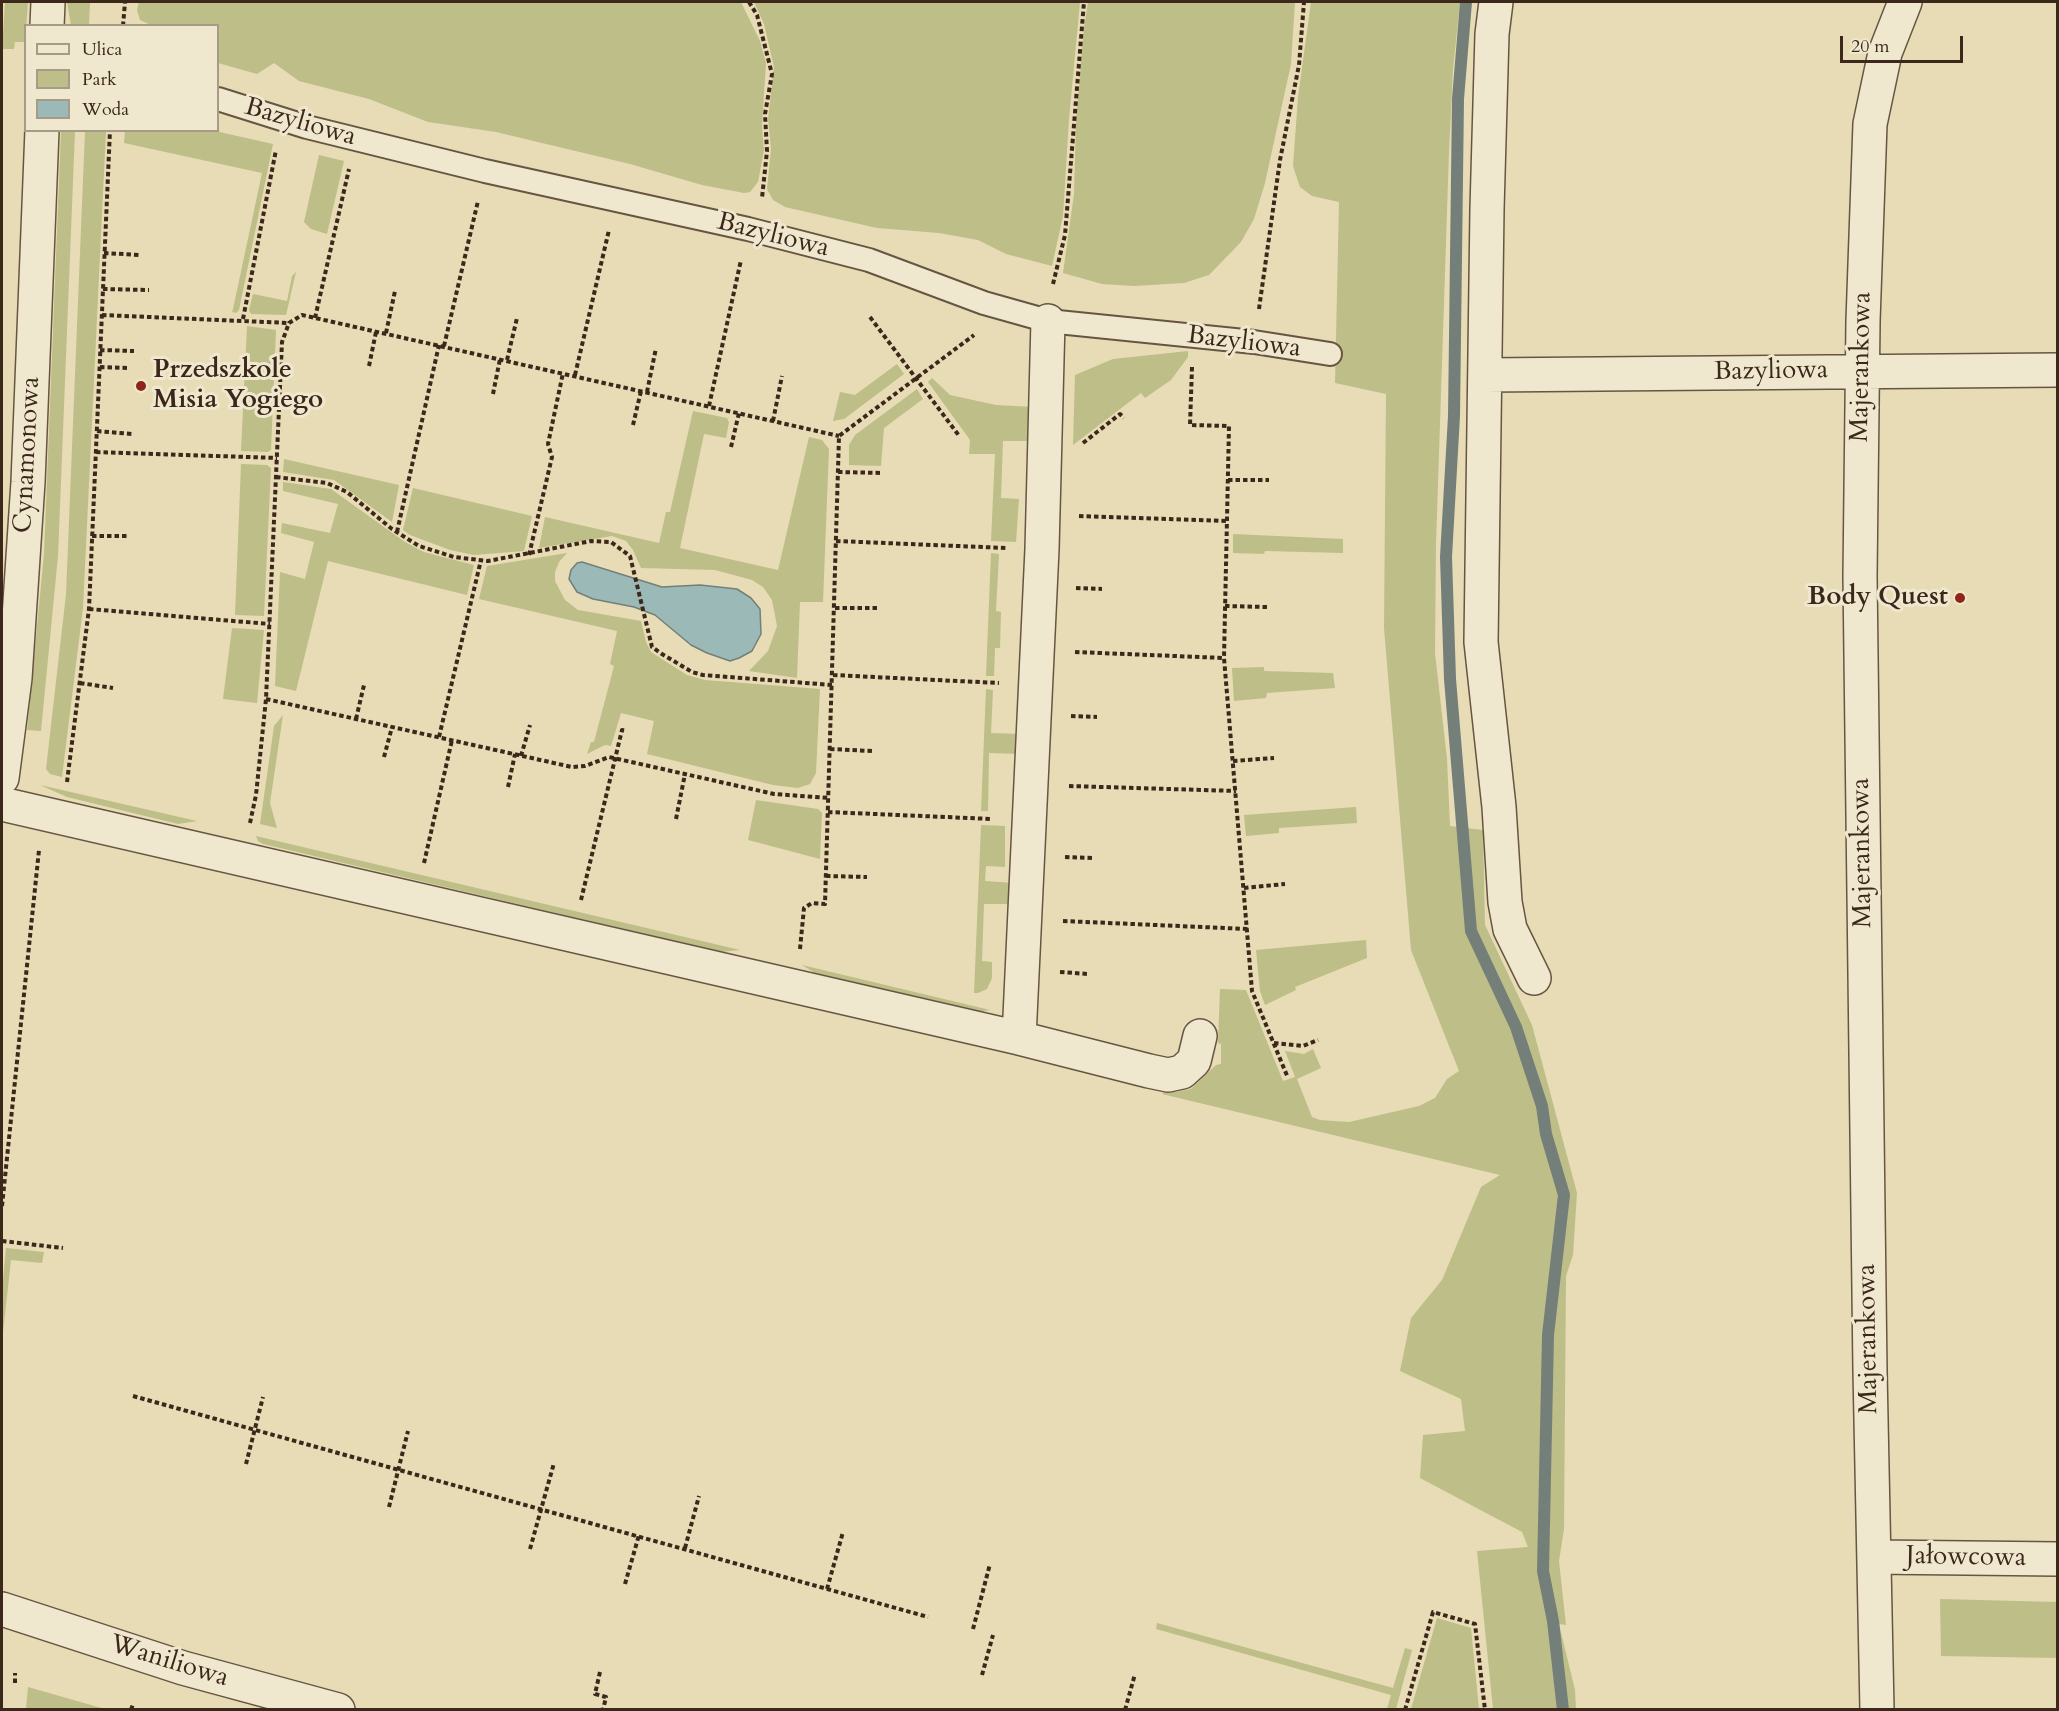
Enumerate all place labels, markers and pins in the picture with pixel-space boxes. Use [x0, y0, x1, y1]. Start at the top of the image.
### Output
place label: Przedszkole Misia Yogiego [153, 355, 323, 416]
marker: Przedszkole Misia Yogiego [134, 379, 148, 393]
place label: Body Quest [1807, 582, 1948, 614]
marker: Body Quest [1953, 591, 1967, 605]

